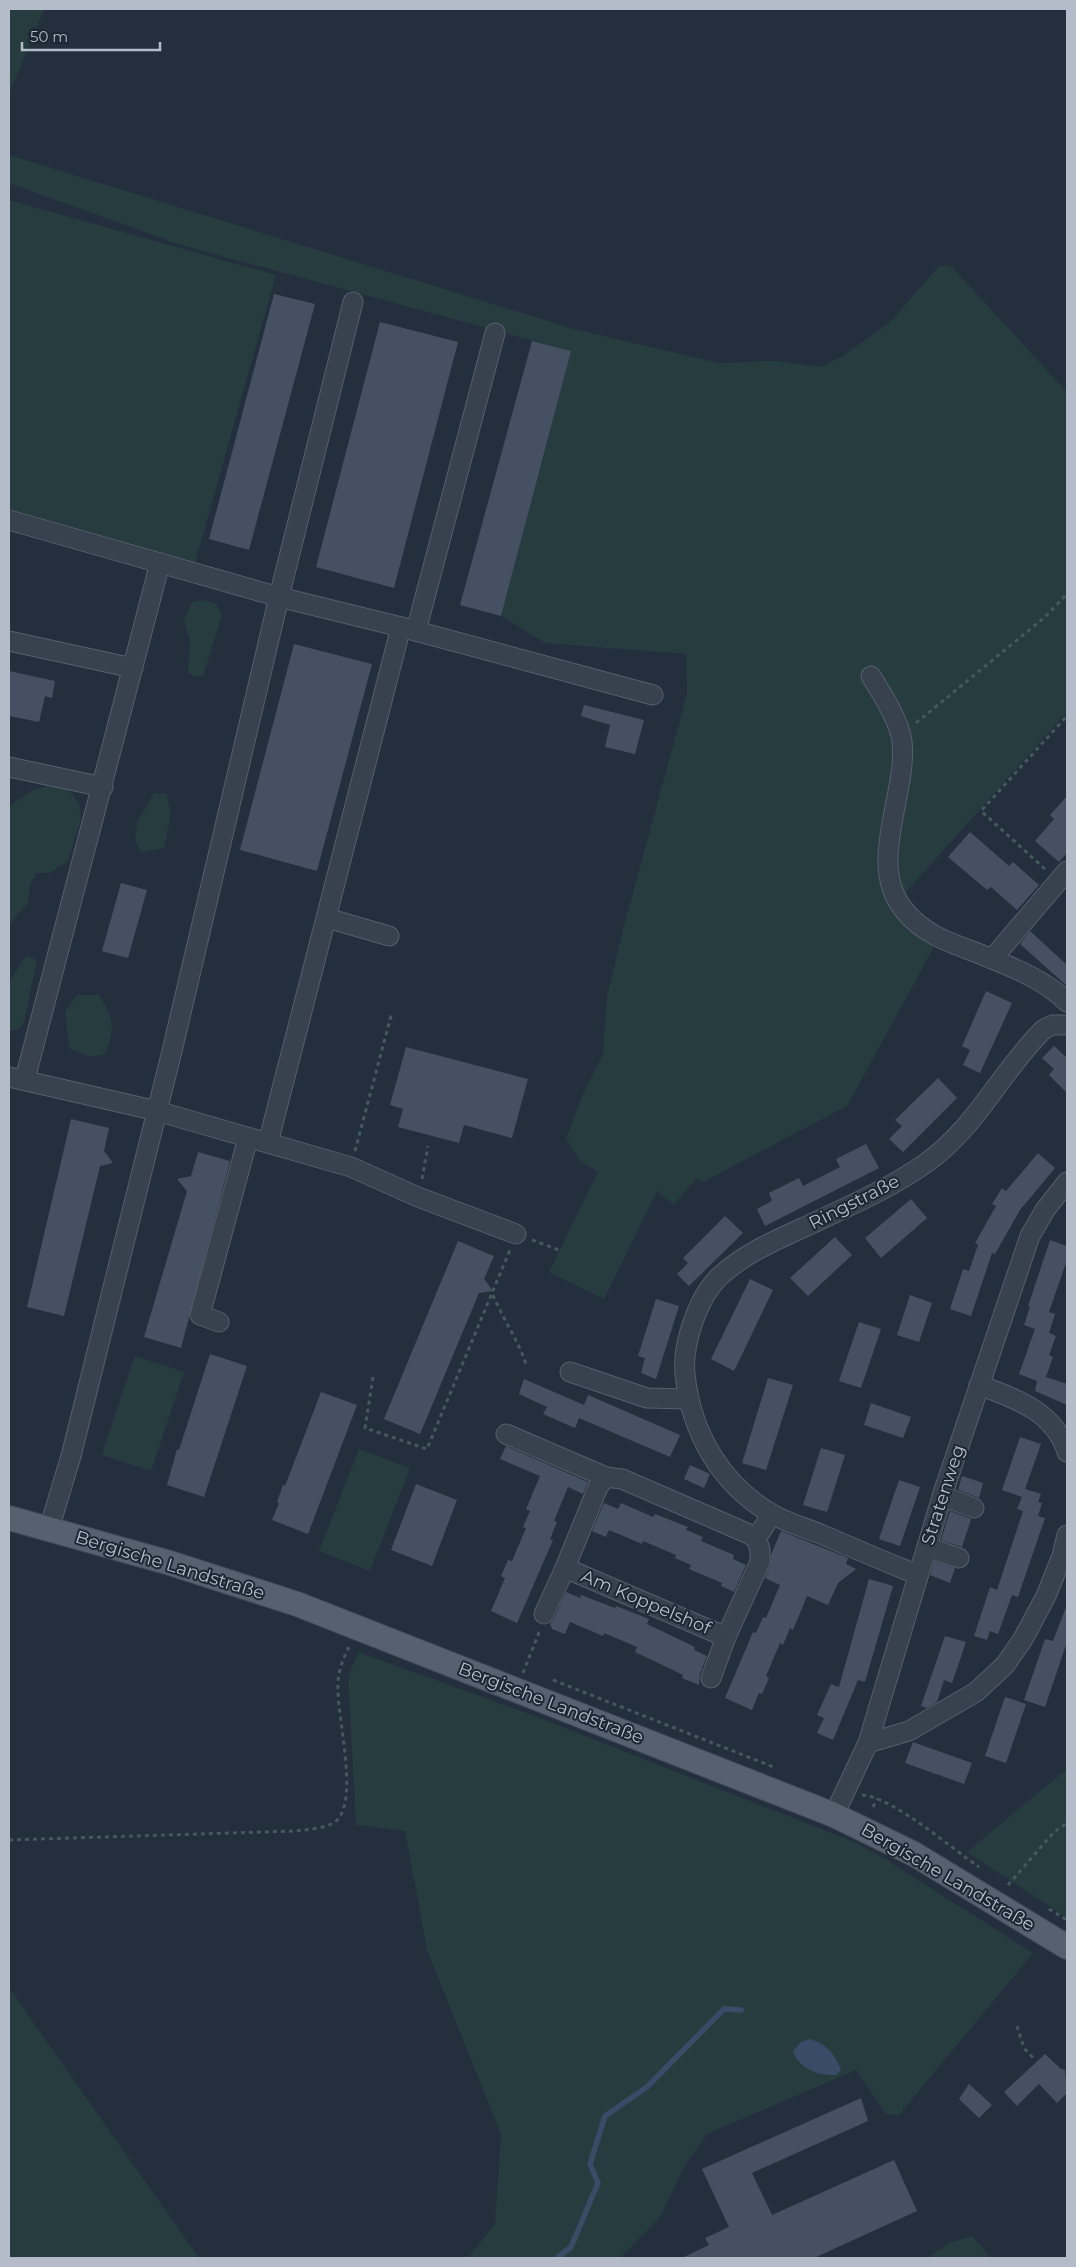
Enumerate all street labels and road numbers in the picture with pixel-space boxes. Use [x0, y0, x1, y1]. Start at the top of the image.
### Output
street label: Ringstraße [805, 1170, 903, 1234]
street label: Stratenweg [916, 1442, 970, 1548]
street label: Bergische Landstraße [73, 1526, 267, 1604]
street label: Am Koppelshof [578, 1565, 715, 1640]
street label: Bergische Landstraße [455, 1657, 647, 1749]
street label: Bergische Landstraße [857, 1818, 1039, 1936]

